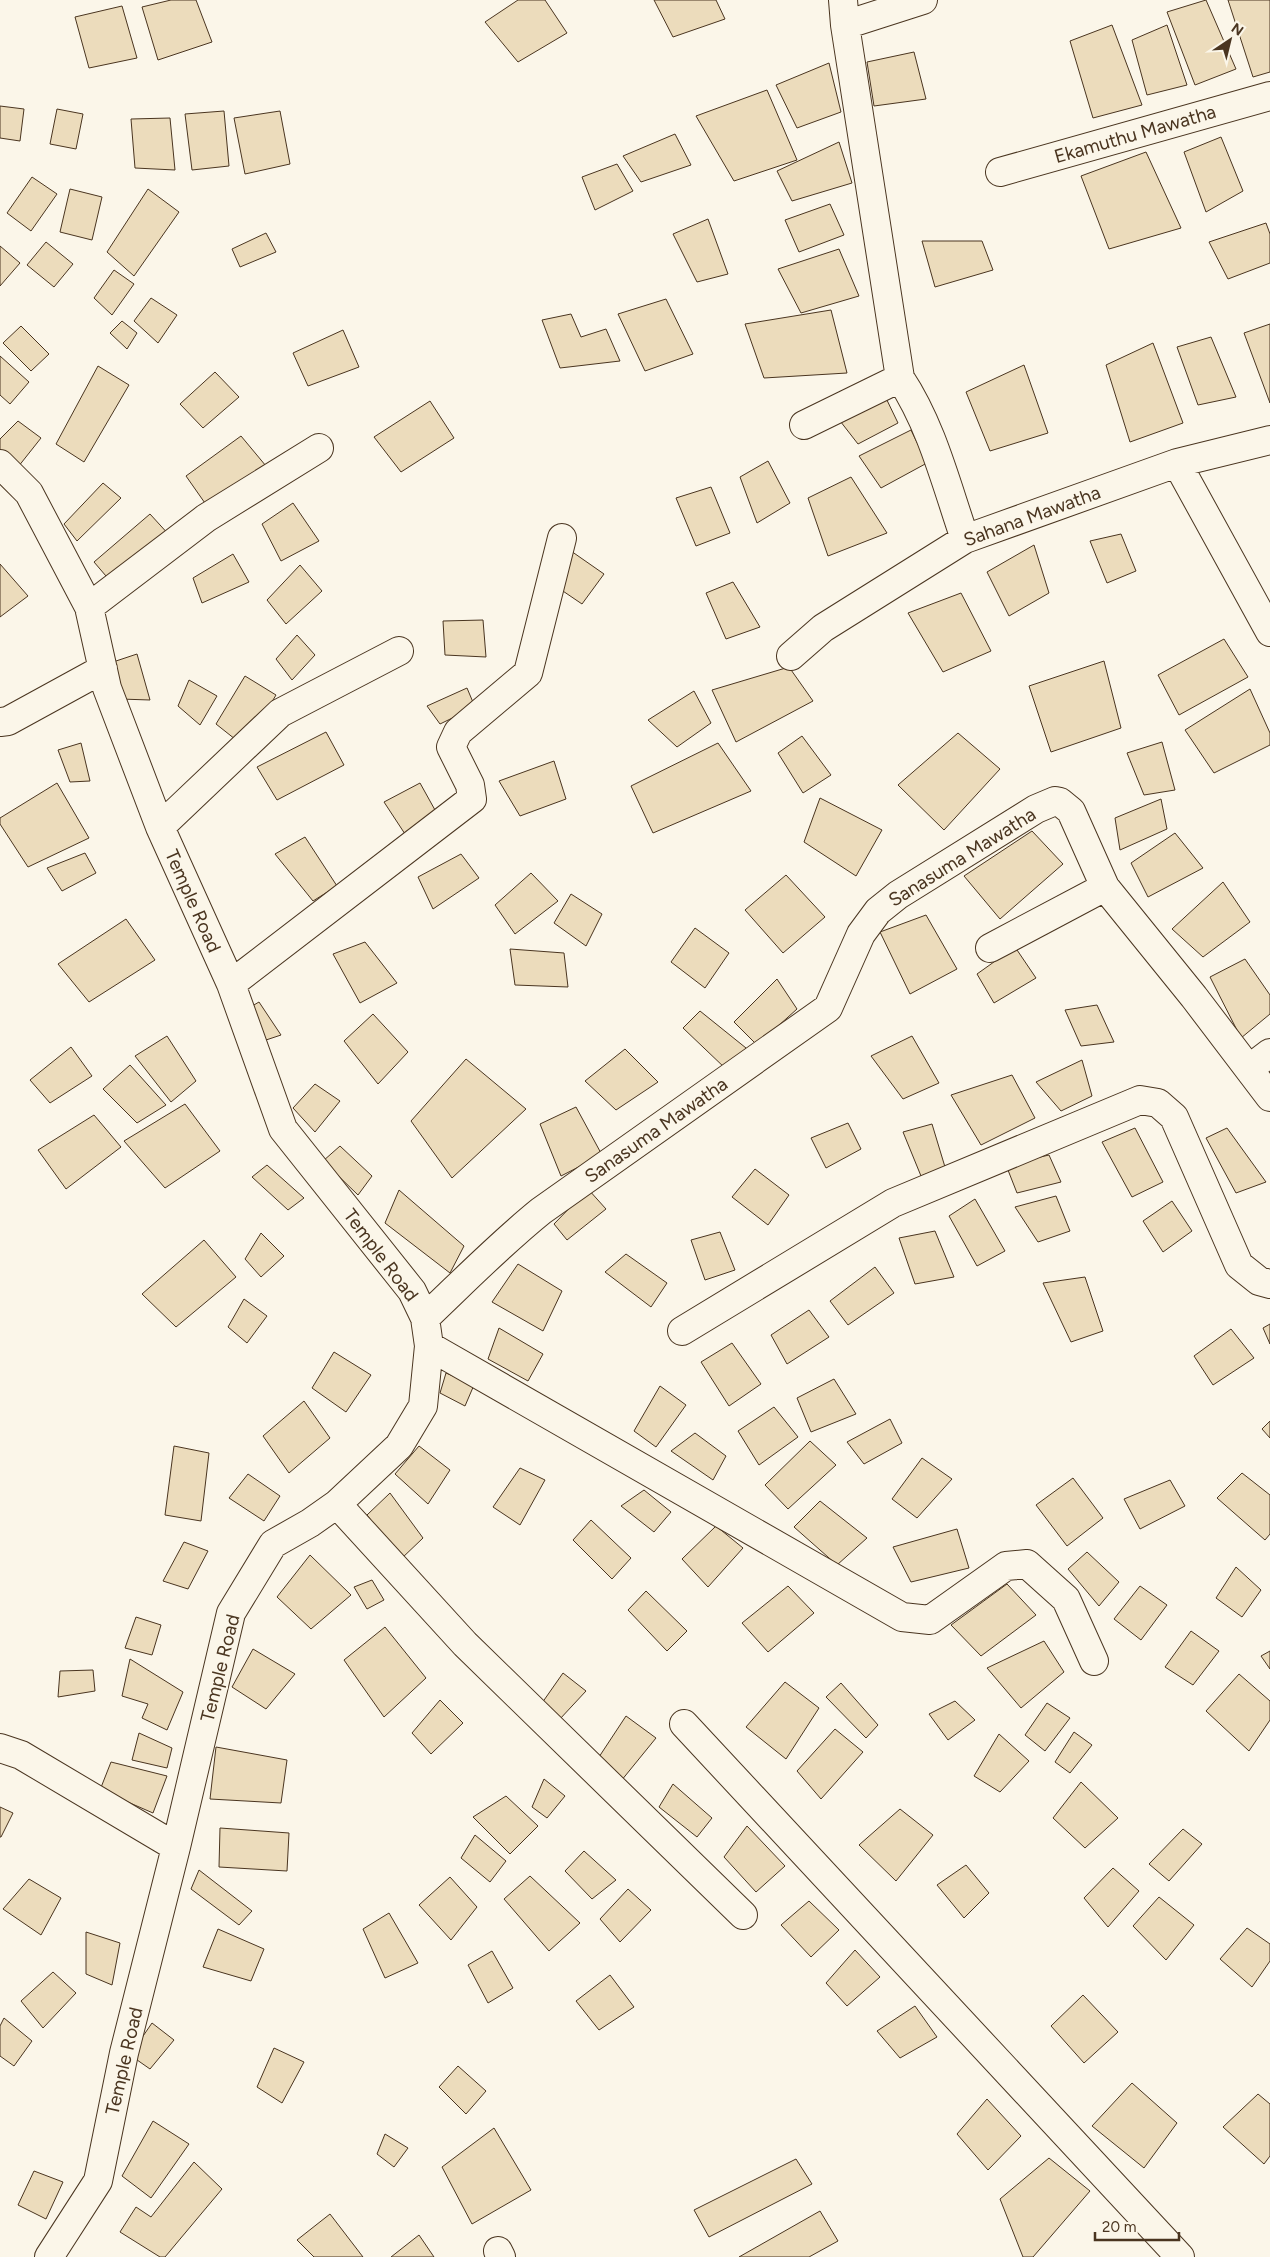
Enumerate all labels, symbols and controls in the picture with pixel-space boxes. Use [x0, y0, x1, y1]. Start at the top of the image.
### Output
north arrow [1205, 15, 1255, 65]
text: N [1228, 20, 1246, 40]
street label: Ekamuthu Mawatha [1051, 100, 1219, 168]
street label: Sahana Mawatha [960, 481, 1104, 551]
street label: Sanasuma Mawatha [884, 802, 1040, 912]
street label: Temple Road [160, 846, 226, 956]
street label: Sanasuma Mawatha [580, 1072, 732, 1188]
street label: Temple Road [339, 1204, 423, 1306]
street label: Temple Road [196, 1612, 244, 1724]
street label: Temple Road [100, 2005, 148, 2117]
scale bar [1095, 2210, 1179, 2242]
text: 20 m [1102, 2218, 1136, 2236]

